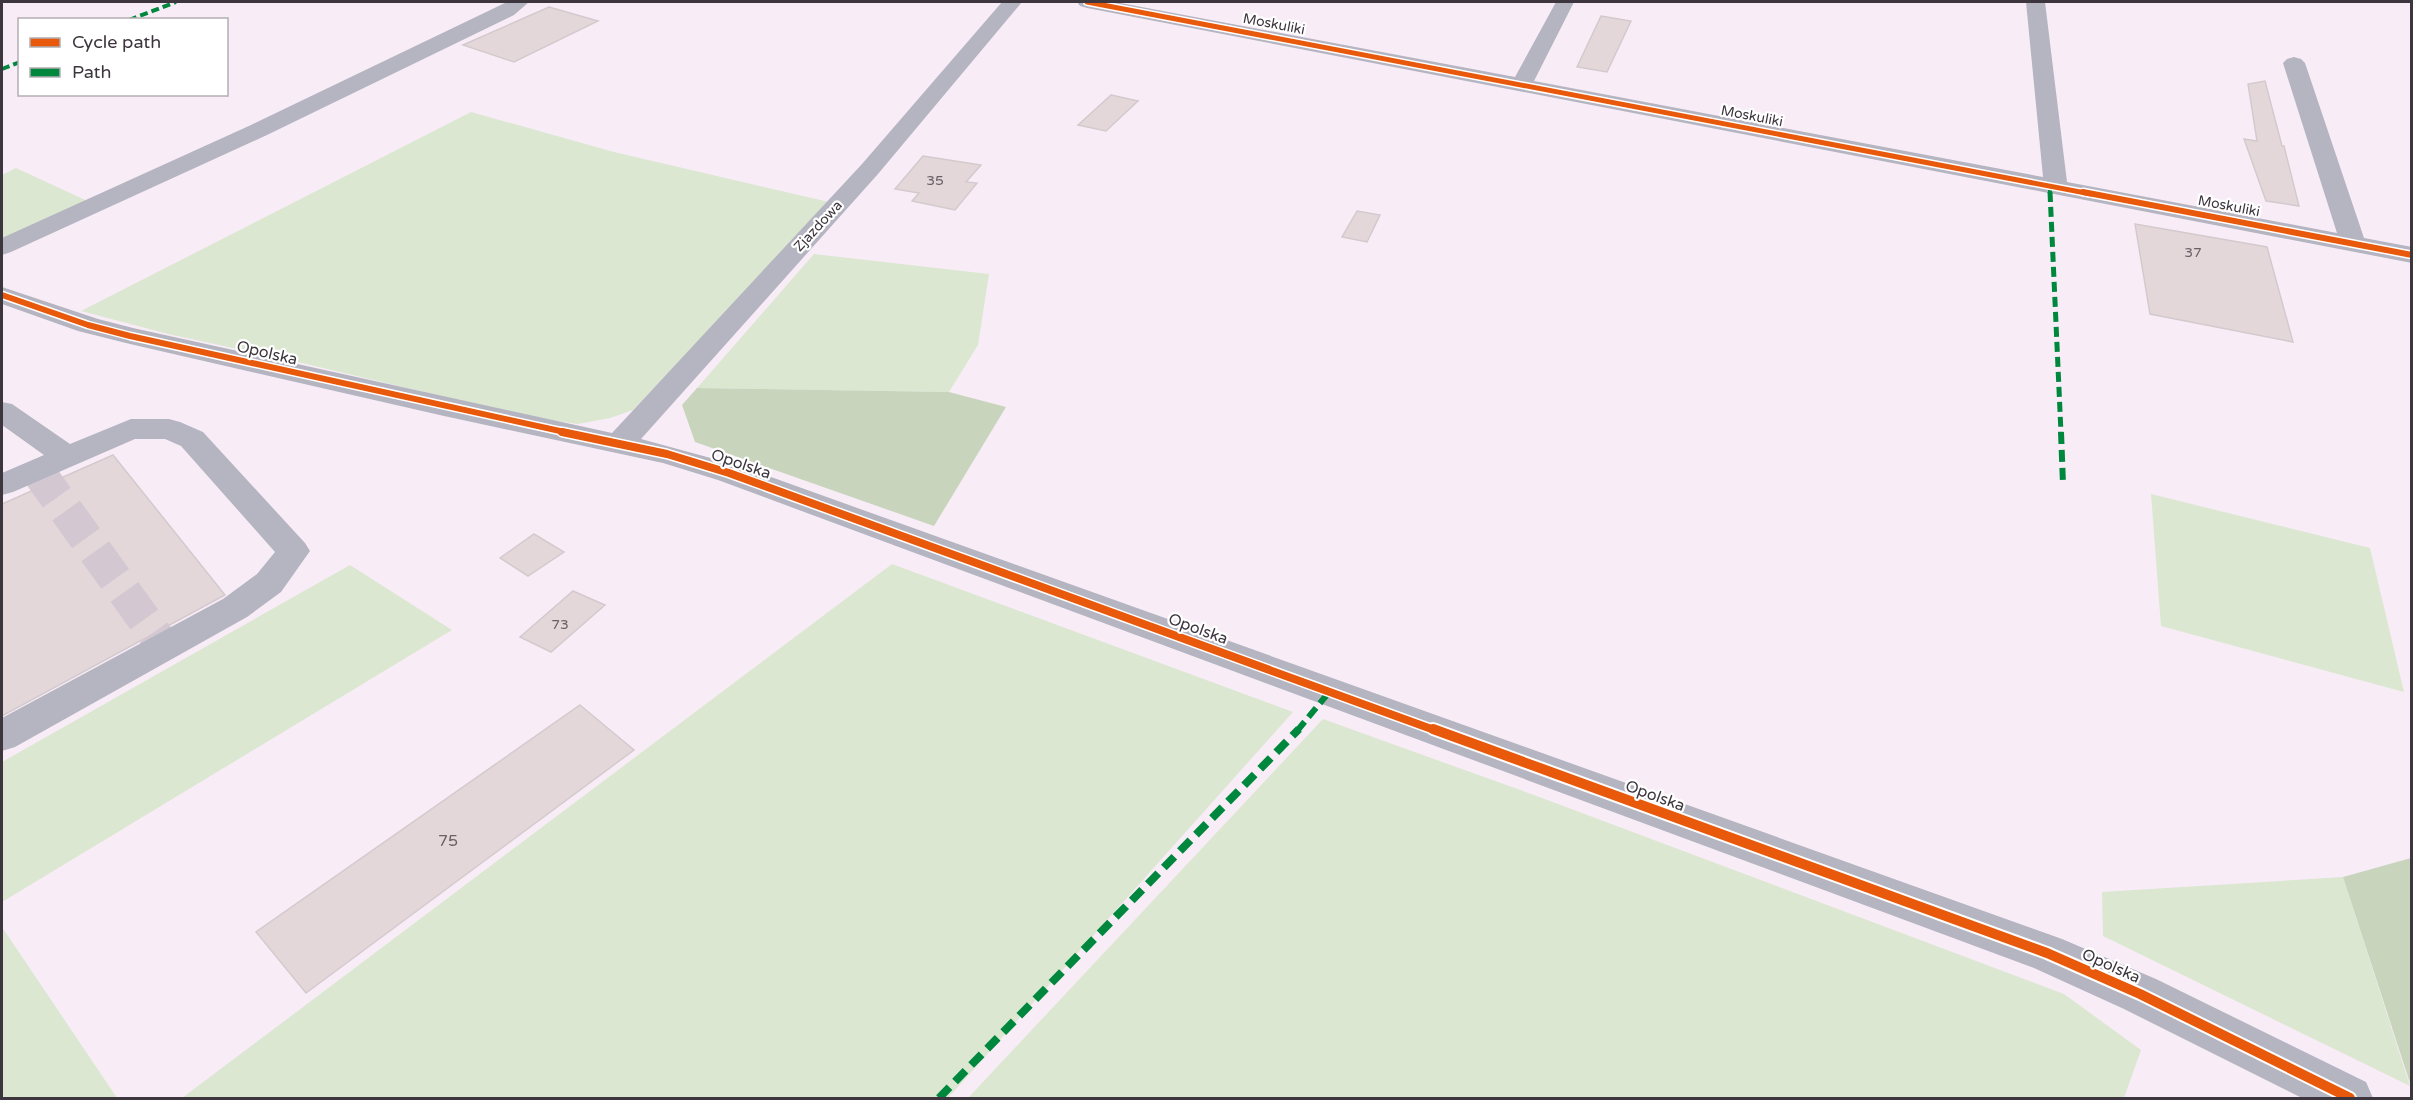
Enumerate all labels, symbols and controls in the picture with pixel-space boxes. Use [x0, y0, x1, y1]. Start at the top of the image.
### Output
street label: Moskuliki [1242, 10, 1306, 38]
legend [18, 18, 228, 96]
text: Cycle path [72, 31, 161, 53]
text: Path [72, 61, 111, 83]
street label: Moskuliki [1720, 102, 1784, 130]
house number: 35 [926, 172, 944, 189]
street label: Moskuliki [2197, 192, 2261, 220]
street label: Zjazdowa [790, 197, 846, 255]
house number: 37 [2184, 244, 2202, 261]
street label: Opolska [235, 336, 299, 370]
street label: Opolska [708, 444, 774, 484]
street label: Opolska [1166, 609, 1230, 649]
house number: 73 [551, 616, 569, 633]
street label: Opolska [1623, 776, 1687, 816]
house number: 75 [438, 831, 458, 851]
street label: Opolska [2079, 944, 2143, 988]

